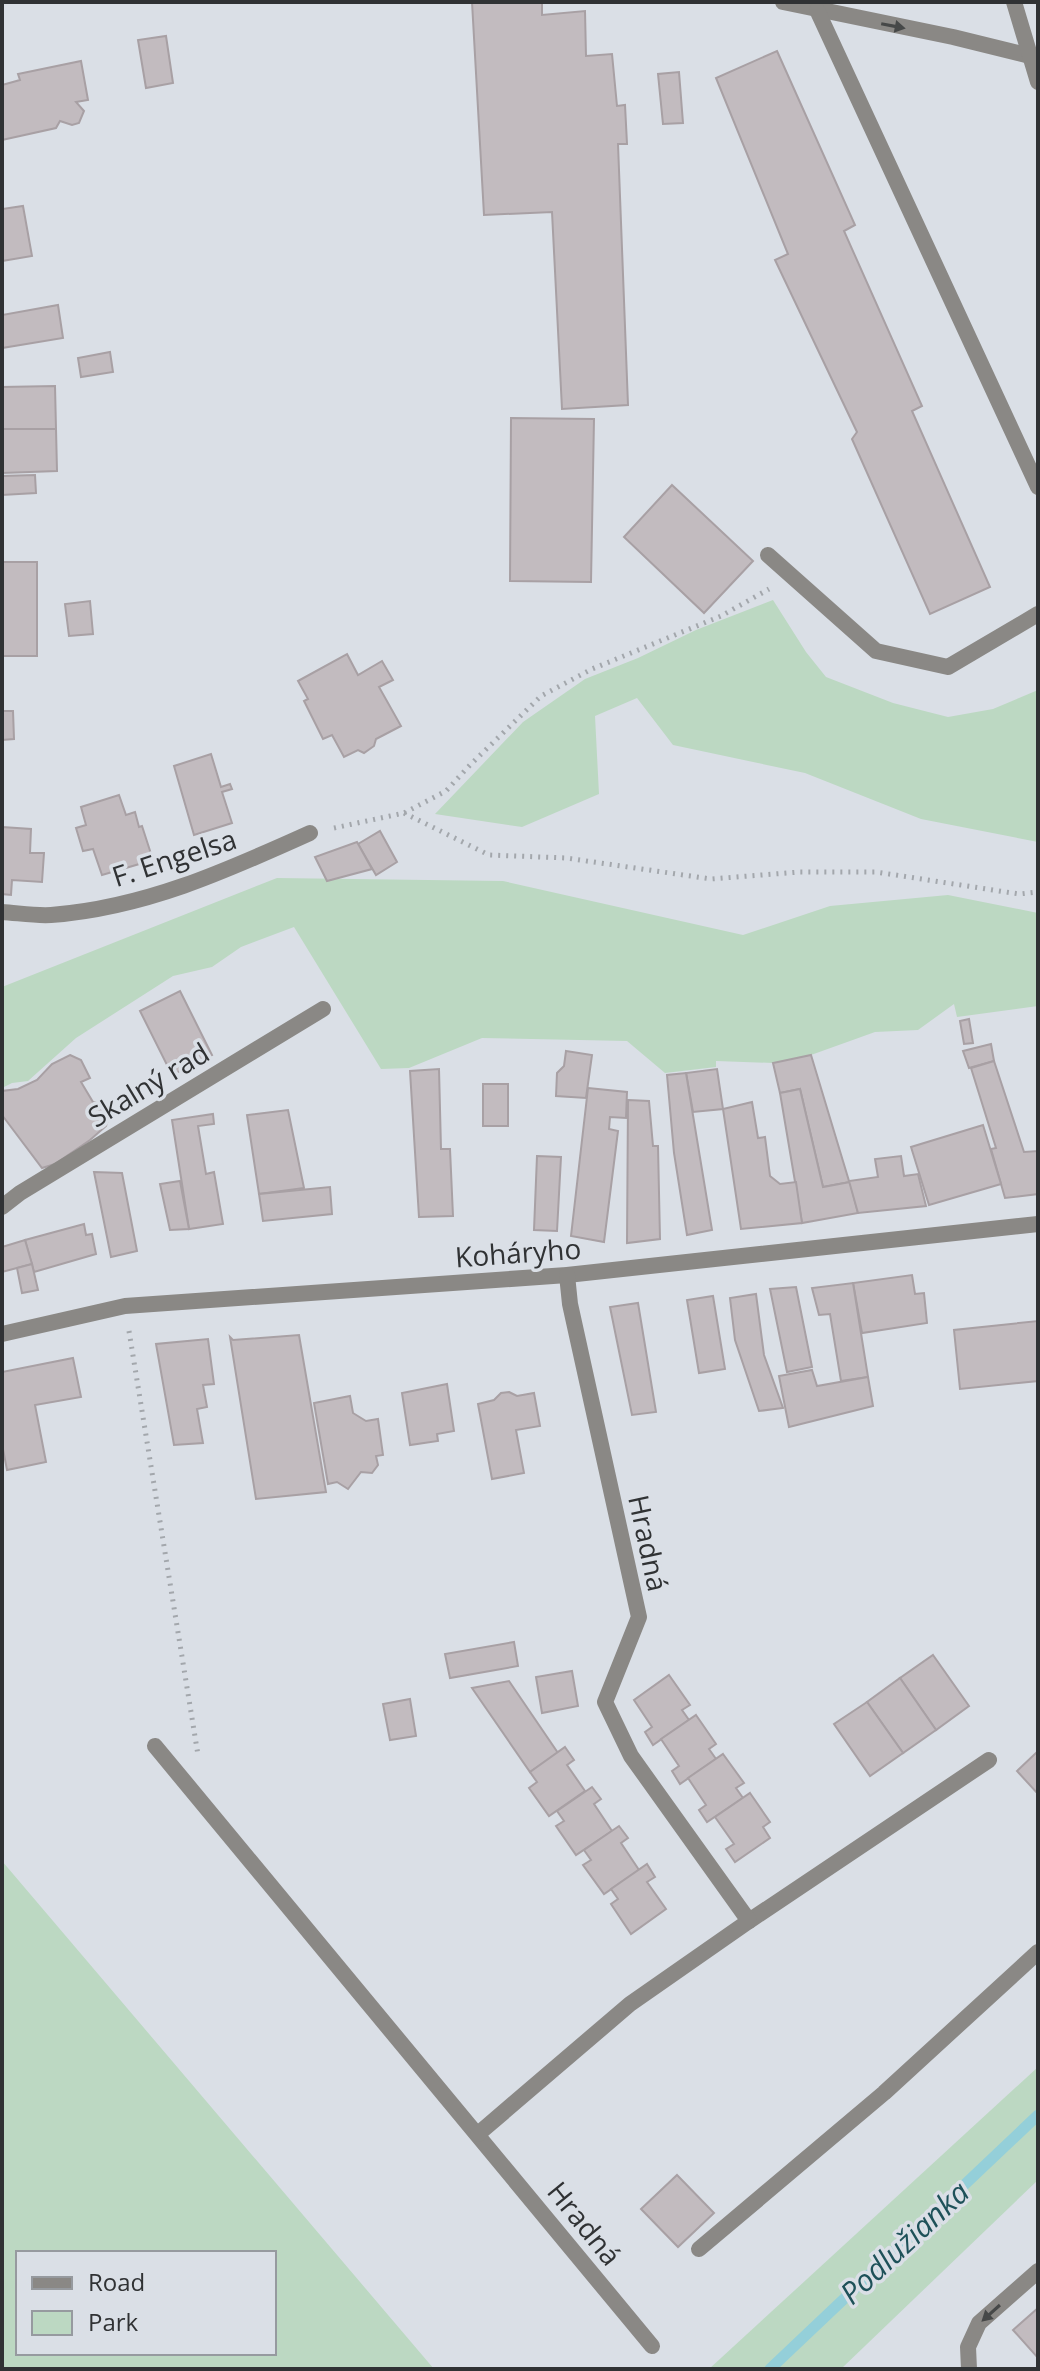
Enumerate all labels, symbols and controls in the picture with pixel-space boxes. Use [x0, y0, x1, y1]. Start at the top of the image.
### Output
one-way arrow [881, 20, 906, 32]
street label: F. Engelsa [107, 819, 241, 895]
street label: Skalný rad [80, 1033, 216, 1135]
street label: Koháryho [454, 1229, 582, 1275]
street label: Hradná [620, 1491, 678, 1595]
water label: Podlužianka [830, 2171, 978, 2313]
street label: Hradná [540, 2173, 630, 2273]
legend [16, 2251, 276, 2355]
text: Road [88, 2265, 145, 2298]
one-way arrow [981, 2304, 1001, 2321]
text: Park [88, 2305, 139, 2338]

